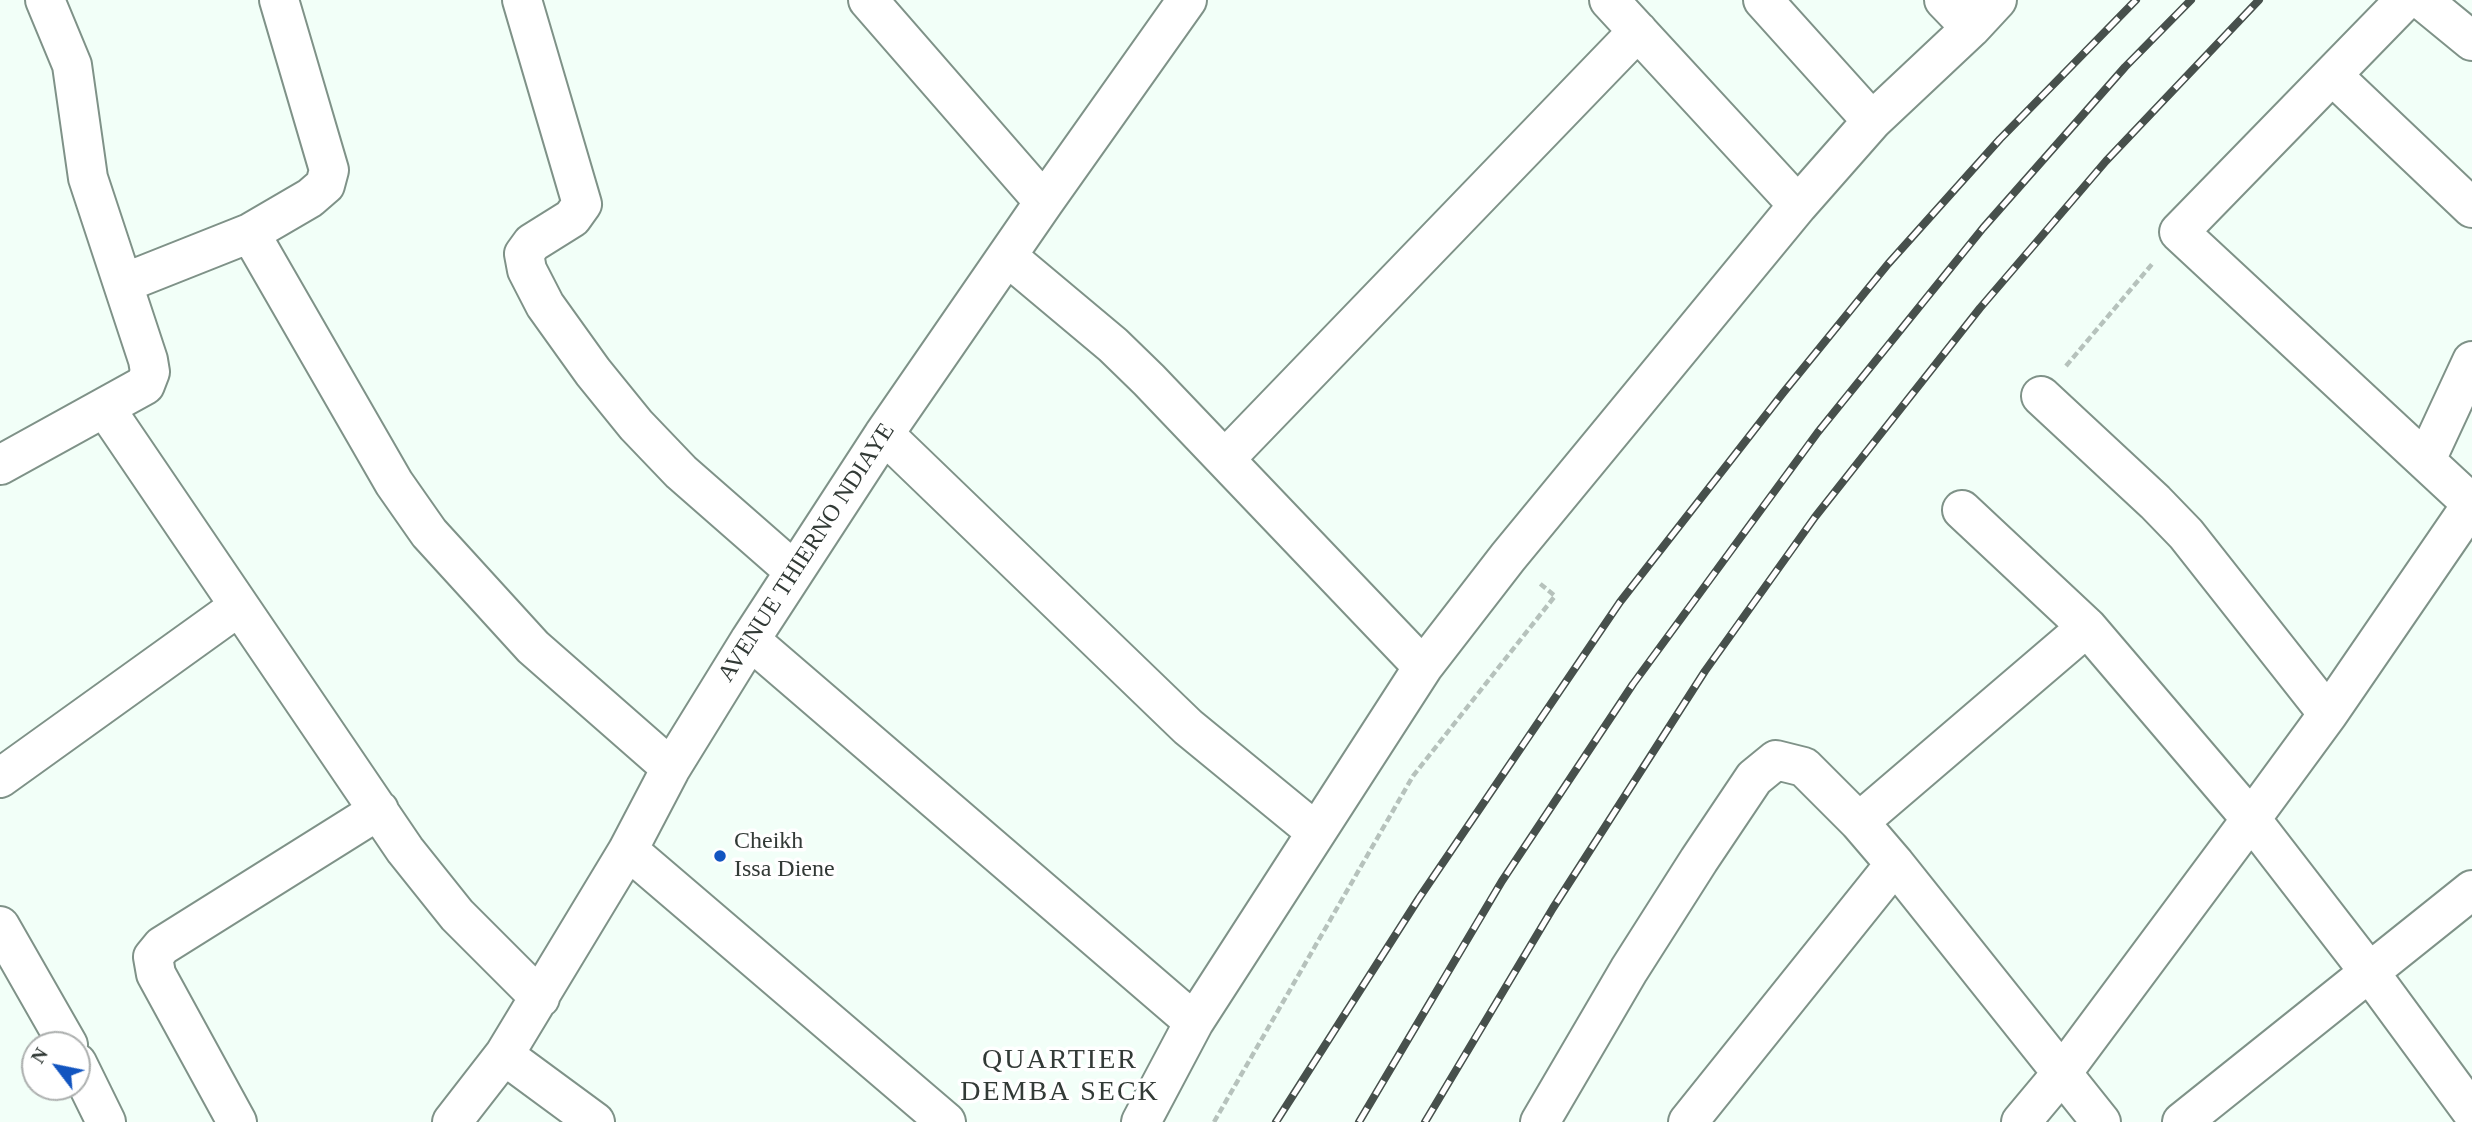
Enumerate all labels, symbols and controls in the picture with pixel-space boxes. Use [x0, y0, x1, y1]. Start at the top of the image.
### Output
street label: AVENUE THIERNO NDIAYE [713, 418, 901, 688]
place label: Cheikh Issa Diene [734, 828, 835, 884]
marker: Cheikh Issa Diene [712, 848, 728, 864]
north arrow [21, 1031, 91, 1101]
text: N [27, 1044, 52, 1067]
district label: QUARTIER DEMBA SECK [961, 1044, 1159, 1110]

